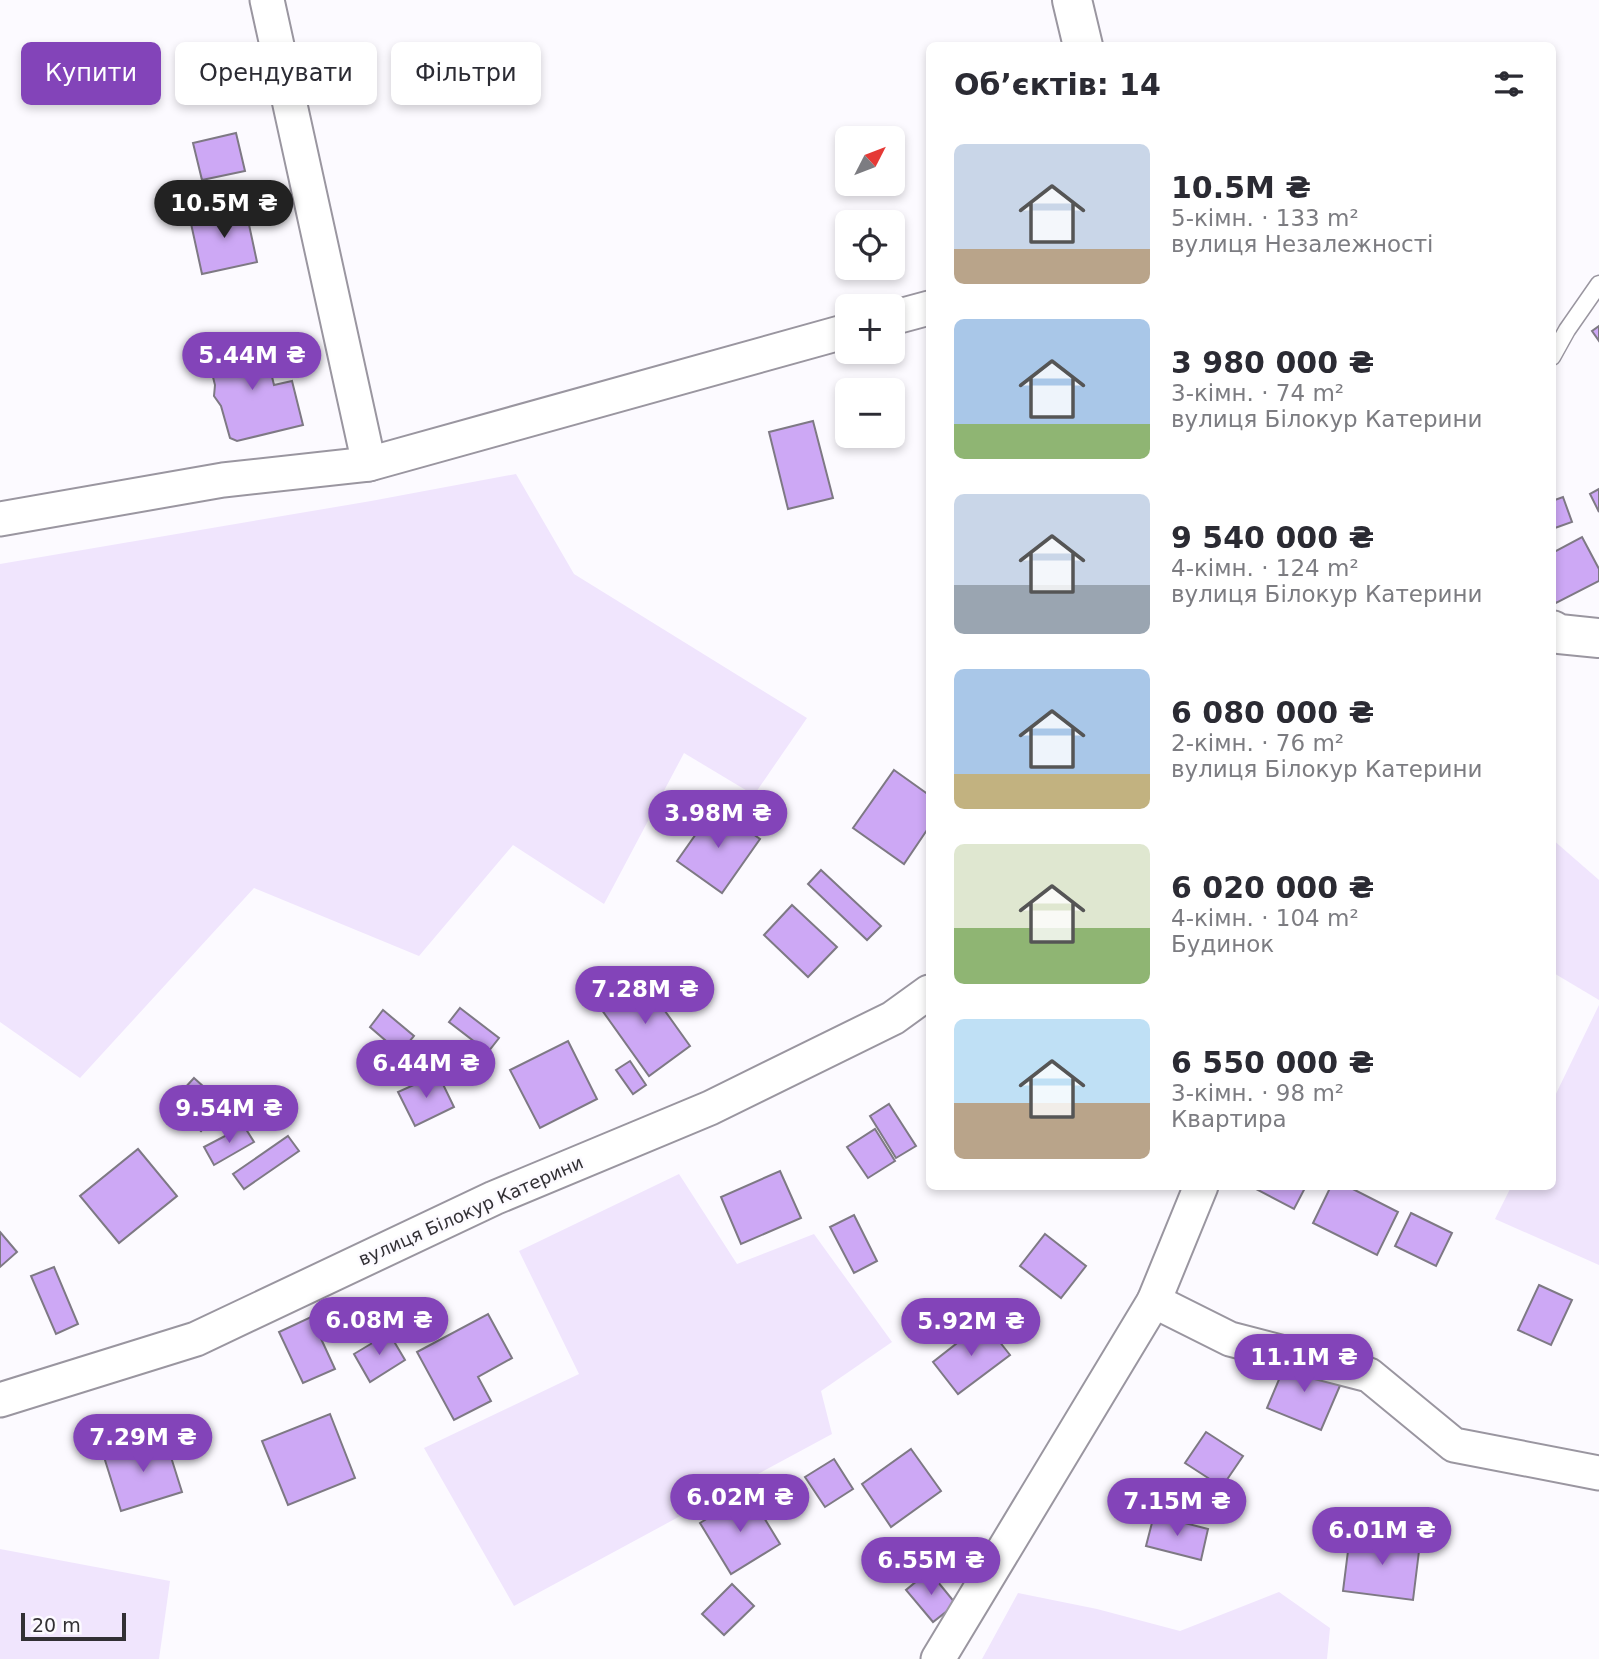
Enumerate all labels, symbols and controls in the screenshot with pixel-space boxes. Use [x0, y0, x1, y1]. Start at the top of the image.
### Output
chip: Купити [21, 42, 161, 105]
chip: Орендувати [175, 42, 377, 105]
chip: Фільтри [391, 42, 541, 105]
icon: filters [1490, 65, 1528, 103]
text: Об’єктів: 14 [954, 67, 1161, 102]
north arrow [835, 126, 905, 196]
map controls [835, 126, 905, 448]
text: 10.5M ₴ [1171, 170, 1311, 205]
icon: home [1010, 172, 1094, 256]
pin: 10.5M ₴ [159, 180, 289, 240]
text: 10.5M ₴ [170, 190, 278, 216]
text: 5-кімн. · 133 m² [1171, 205, 1359, 231]
button: locate [835, 210, 905, 280]
text: вулиця Незалежності [1171, 231, 1434, 257]
button: + [835, 294, 905, 364]
pin: 5.44M ₴ [187, 332, 317, 392]
text: 5.44M ₴ [198, 342, 306, 368]
text: 3 980 000 ₴ [1171, 345, 1374, 380]
icon: home [1010, 347, 1094, 431]
button: − [835, 378, 905, 448]
text: 3-кімн. · 74 m² [1171, 380, 1344, 406]
text: вулиця Білокур Катерини [1171, 406, 1482, 432]
text: 9 540 000 ₴ [1171, 520, 1374, 555]
icon: home [1010, 522, 1094, 606]
text: 4-кімн. · 124 m² [1171, 555, 1359, 581]
text: вулиця Білокур Катерини [1171, 581, 1482, 607]
text: 6 080 000 ₴ [1171, 695, 1374, 730]
icon: home [1010, 697, 1094, 781]
text: 2-кімн. · 76 m² [1171, 730, 1344, 756]
text: вулиця Білокур Катерини [1171, 756, 1482, 782]
pin: 3.98M ₴ [653, 790, 783, 850]
text: 3.98M ₴ [664, 800, 772, 826]
text: 6 020 000 ₴ [1171, 870, 1374, 905]
icon: home [1010, 872, 1094, 956]
text: 4-кімн. · 104 m² [1171, 905, 1359, 931]
text: Будинок [1171, 931, 1274, 957]
pin: 7.28M ₴ [580, 967, 710, 1026]
text: 7.28M ₴ [591, 976, 699, 1002]
pin: 6.44M ₴ [361, 1040, 491, 1100]
text: 6 550 000 ₴ [1171, 1045, 1374, 1080]
icon: home [1010, 1047, 1094, 1131]
text: 6.44M ₴ [372, 1050, 480, 1076]
text: 3-кімн. · 98 m² [1171, 1080, 1344, 1106]
pin: 9.54M ₴ [164, 1086, 294, 1145]
text: 9.54M ₴ [175, 1095, 283, 1121]
text: Квартира [1171, 1106, 1287, 1132]
street label: вулиця Білокур Катерини [355, 1151, 586, 1270]
pin: 6.08M ₴ [314, 1298, 444, 1357]
pin: 5.92M ₴ [906, 1298, 1036, 1358]
text: 6.08M ₴ [325, 1307, 433, 1333]
text: 5.92M ₴ [917, 1308, 1025, 1334]
pin: 11.1M ₴ [1239, 1334, 1369, 1394]
text: 11.1M ₴ [1250, 1344, 1358, 1370]
pin: 7.29M ₴ [78, 1414, 208, 1474]
text: 7.29M ₴ [89, 1424, 197, 1450]
pin: 6.02M ₴ [675, 1474, 805, 1534]
pin: 7.15M ₴ [1112, 1478, 1242, 1538]
text: 6.02M ₴ [686, 1484, 794, 1510]
text: 7.15M ₴ [1123, 1488, 1231, 1514]
pin: 6.01M ₴ [1317, 1508, 1447, 1567]
text: 6.01M ₴ [1328, 1517, 1436, 1543]
pin: 6.55M ₴ [866, 1538, 996, 1597]
text: 6.55M ₴ [877, 1547, 985, 1573]
scale bar [21, 1610, 126, 1642]
text: 20 m [32, 1614, 81, 1636]

